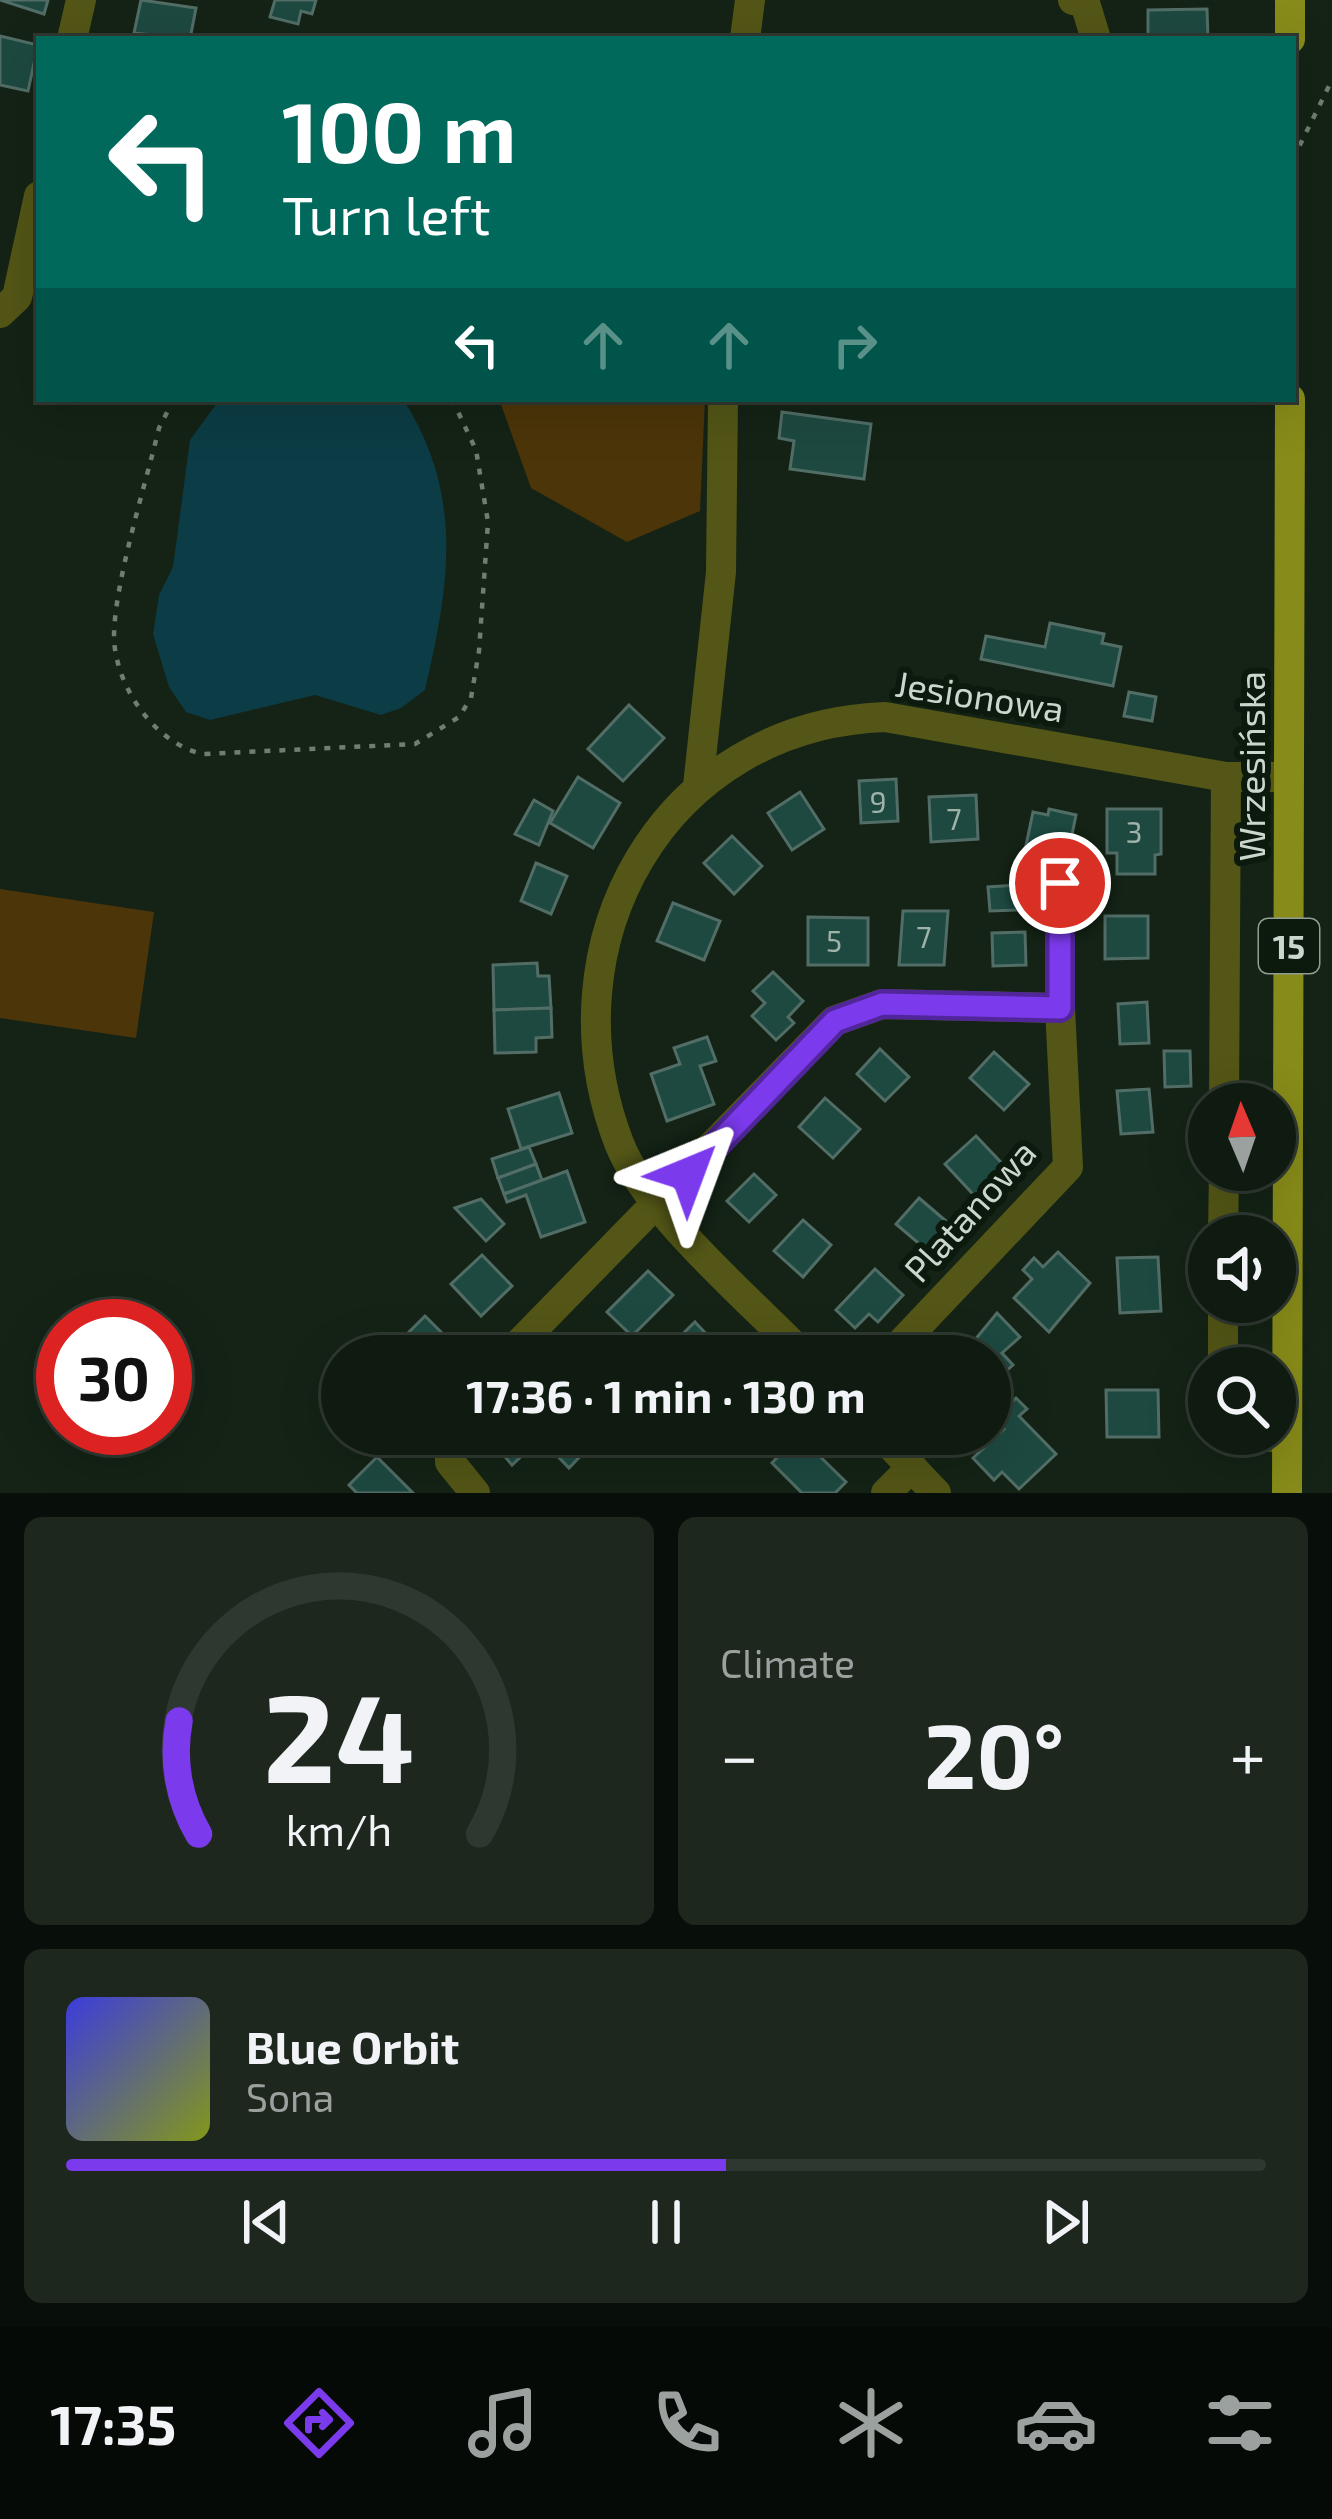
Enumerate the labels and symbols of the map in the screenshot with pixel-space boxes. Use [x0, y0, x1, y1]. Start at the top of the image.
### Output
street label: Jesionowa [893, 660, 1067, 730]
street label: Wrzesińska [1229, 671, 1272, 861]
house number: 9 [869, 783, 887, 819]
house number: 7 [946, 800, 962, 836]
house number: 3 [1126, 813, 1142, 849]
pin [1009, 832, 1111, 934]
house number: 7 [916, 918, 932, 954]
road number: 15 [1259, 919, 1319, 973]
house number: 5 [826, 922, 842, 958]
north arrow [1188, 1083, 1296, 1191]
position arrow [625, 1111, 751, 1237]
street label: Platanowa [894, 1130, 1044, 1290]
speed limit sign: 30 [36, 1299, 192, 1455]

